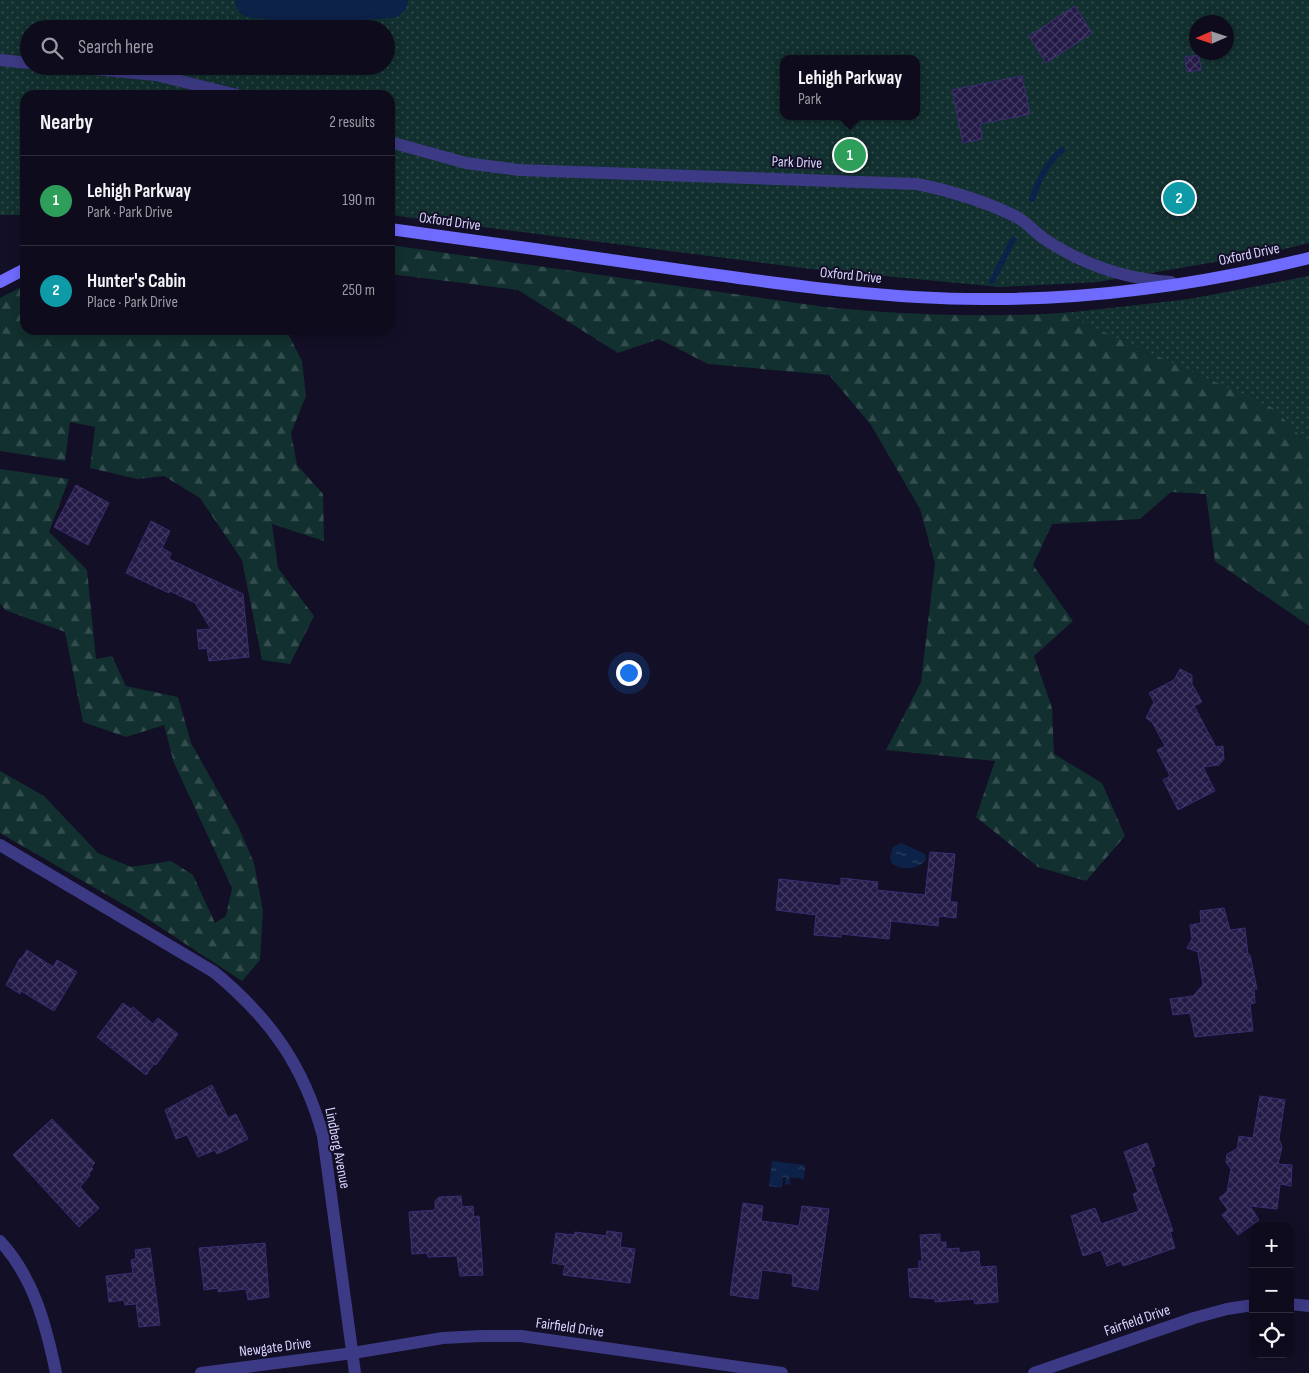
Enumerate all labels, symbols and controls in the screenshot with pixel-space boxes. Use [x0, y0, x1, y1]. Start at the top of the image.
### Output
north arrow [1189, 15, 1234, 60]
search box [20, 20, 395, 75]
icon: search [38, 34, 66, 62]
text: Search here [78, 36, 154, 59]
popup [780, 55, 920, 120]
text: Lehigh Parkway [798, 67, 902, 90]
text: Park [798, 90, 821, 109]
text: Nearby [40, 110, 93, 135]
text: 2 results [329, 113, 375, 132]
pin: 1 [834, 136, 866, 174]
street label: Park Drive [771, 152, 823, 173]
pin: 2 [1163, 179, 1195, 217]
text: Lehigh Parkway [87, 180, 191, 203]
text: 1 [53, 191, 59, 210]
text: 190 m [342, 191, 375, 210]
text: Park · Park Drive [87, 203, 173, 222]
street label: Oxford Drive [418, 208, 482, 235]
street label: Oxford Drive [1217, 239, 1281, 270]
street label: Oxford Drive [819, 263, 883, 288]
text: Hunter's Cabin [87, 270, 186, 293]
text: 2 [52, 281, 60, 300]
text: 250 m [342, 281, 375, 300]
text: Place · Park Drive [87, 293, 178, 312]
your location [616, 660, 642, 686]
street label: Lindberg Avenue [320, 1106, 355, 1190]
map controls [1249, 1223, 1294, 1358]
button: + [1249, 1223, 1294, 1268]
button: − [1249, 1268, 1294, 1313]
street label: Fairfield Drive [1102, 1300, 1173, 1341]
street label: Fairfield Drive [535, 1313, 605, 1342]
button: locate [1249, 1313, 1294, 1358]
street label: Newgate Drive [238, 1334, 312, 1361]

